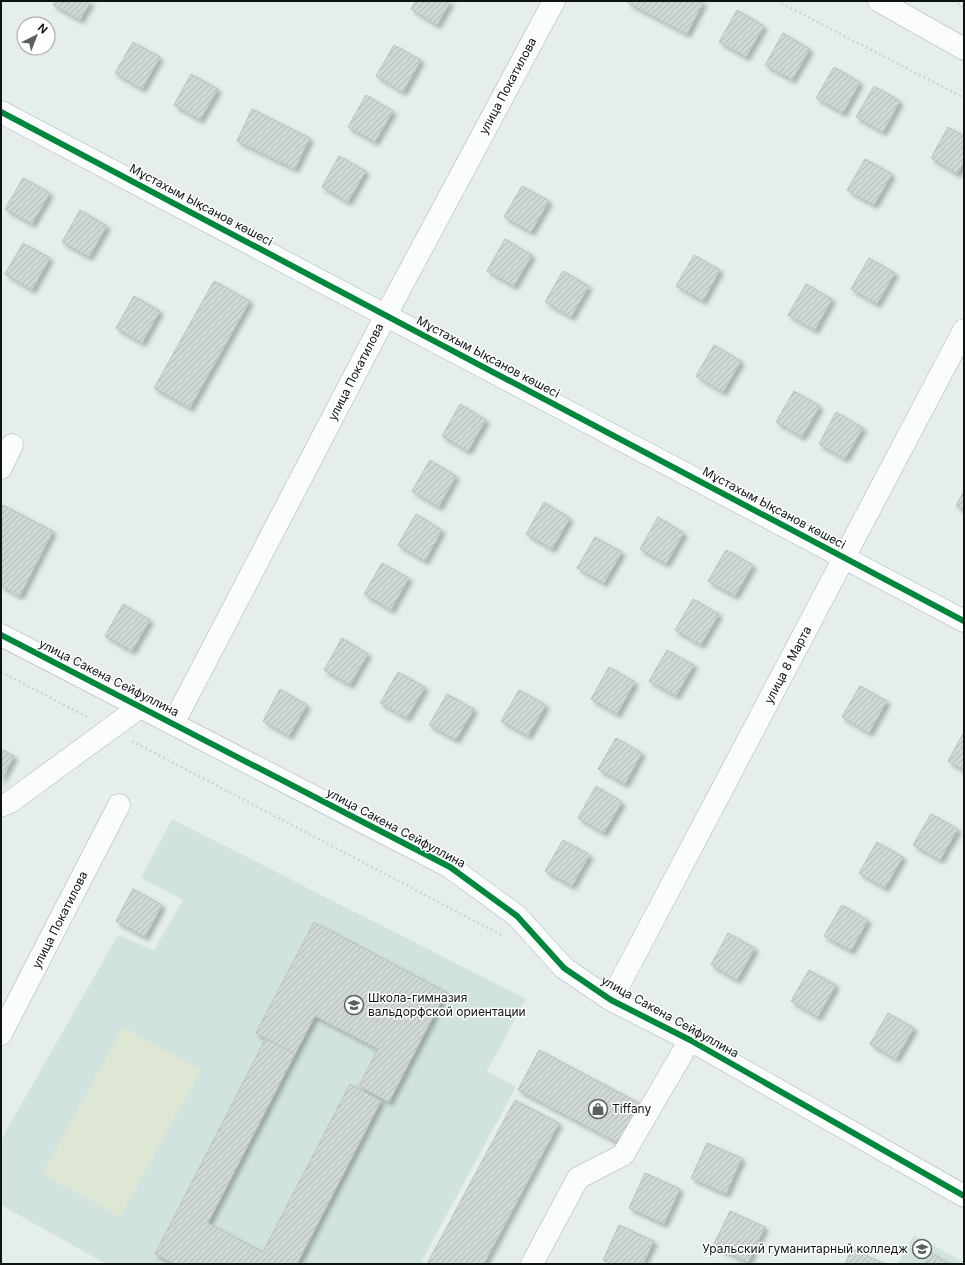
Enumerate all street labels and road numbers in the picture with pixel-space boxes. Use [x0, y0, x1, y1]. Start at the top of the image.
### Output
street label: улица Покатилова [476, 35, 539, 137]
street label: Мұстахым Ықсанов көшесі [127, 160, 275, 249]
street label: Мұстахым Ықсанов көшесі [414, 312, 562, 401]
street label: улица Покатилова [325, 321, 387, 423]
street label: Мұстахым Ықсанов көшесі [700, 463, 848, 552]
street label: улица 8 Марта [761, 623, 814, 706]
street label: улица Сакена Сейфуллина [37, 636, 182, 719]
street label: улица Сакена Сейфуллина [324, 784, 468, 871]
street label: улица Покатилова [29, 869, 91, 971]
street label: улица Сакена Сейфуллина [599, 972, 742, 1061]

